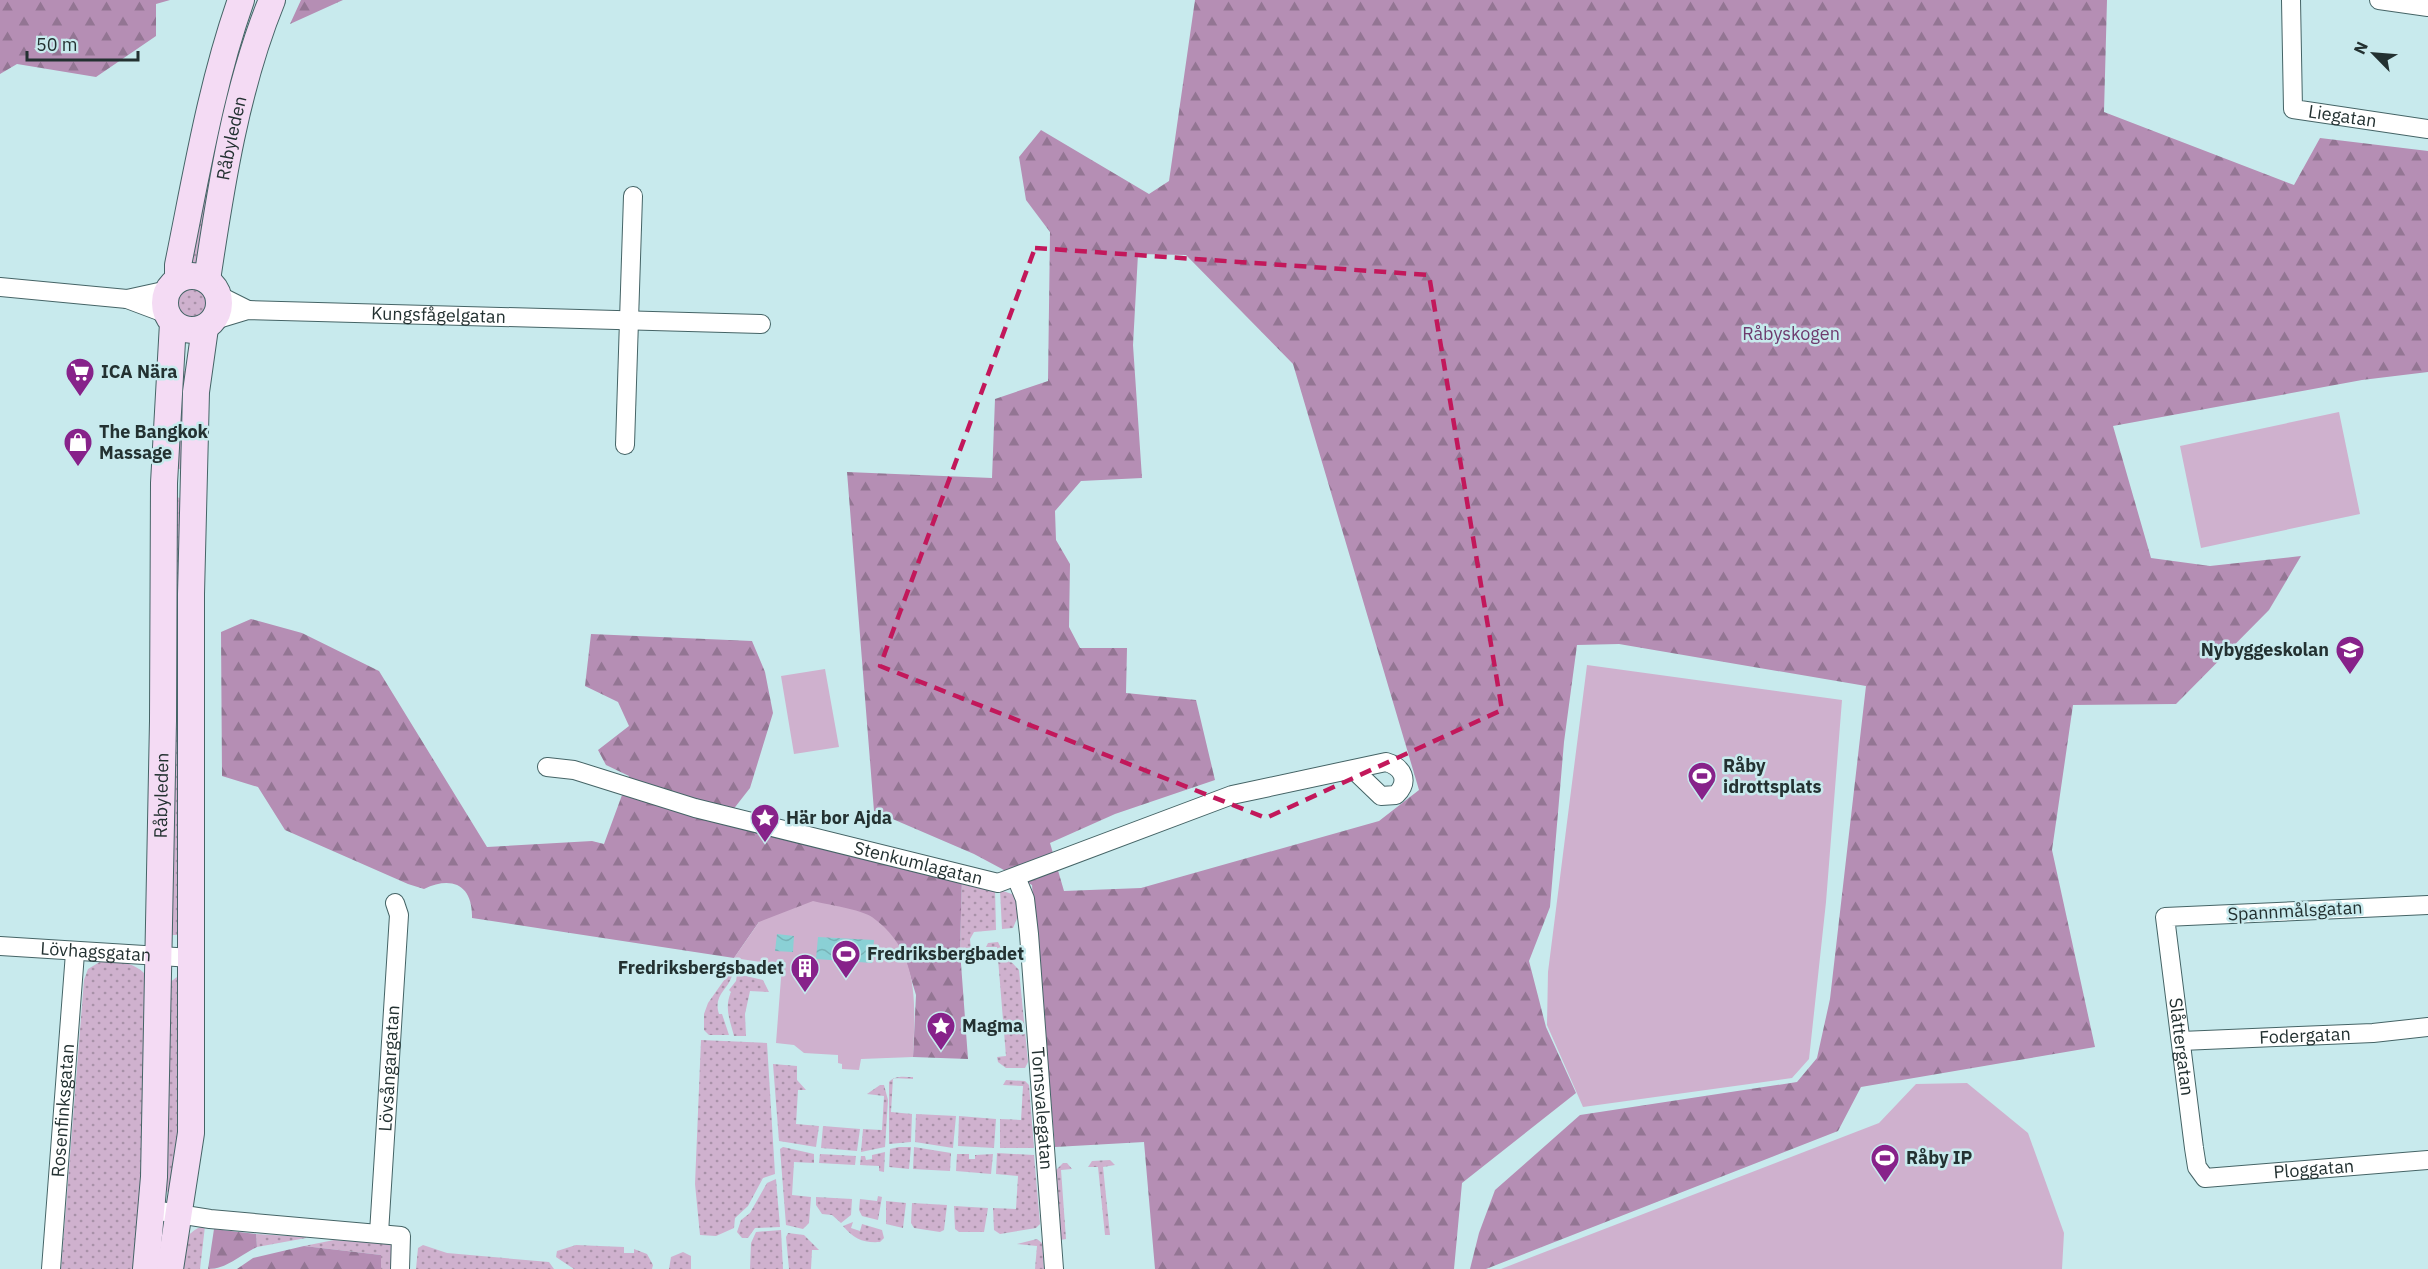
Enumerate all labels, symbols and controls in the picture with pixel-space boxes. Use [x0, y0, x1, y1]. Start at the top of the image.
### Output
scale bar [27, 24, 138, 62]
north arrow [2344, 24, 2404, 84]
text: 50 m [36, 33, 78, 56]
text: N [2349, 38, 2372, 57]
street label: Råbyleden [211, 93, 252, 182]
street label: Liegatan [2307, 99, 2378, 132]
street label: Kungsfågelgatan [371, 301, 506, 328]
park label: Råbyskogen [1742, 322, 1840, 345]
supermarket icon: ICA Nära [64, 356, 96, 398]
place label: ICA Nära [101, 360, 177, 383]
place label: The Bangkok Massage [99, 420, 209, 464]
shop icon: The Bangkok Massage [62, 426, 94, 468]
school or university icon: Nybyggeskolan [2334, 634, 2366, 676]
place label: Nybyggeskolan [2201, 638, 2329, 661]
street label: Råbyleden [149, 752, 173, 838]
place label: Råby idrottsplats [1723, 754, 1822, 798]
sports icon: Råby idrottsplats [1686, 760, 1718, 802]
place icon: Här bor Ajda [749, 802, 781, 844]
place label: Här bor Ajda [786, 806, 892, 829]
street label: Stenkumlagatan [852, 836, 985, 890]
street label: Spannmålsgatan [2227, 895, 2363, 926]
street label: Lövhagsgatan [40, 937, 152, 966]
sports icon: Fredriksbergbadet [830, 938, 862, 980]
place label: Fredriksbergbadet [867, 942, 1024, 965]
building icon: Fredriksbergsbadet [789, 952, 821, 994]
place label: Fredriksbergsbadet [618, 956, 784, 979]
street label: Slåttergatan [2164, 996, 2199, 1097]
street label: Lövsångargatan [373, 1004, 404, 1132]
place icon: Magma [925, 1010, 957, 1052]
place label: Magma [962, 1014, 1023, 1037]
street label: Fodergatan [2259, 1022, 2351, 1049]
street label: Rosenfinksgatan [46, 1043, 79, 1178]
street label: Tornsvalegatan [1026, 1046, 1059, 1171]
sports icon: Råby IP [1869, 1142, 1901, 1184]
place label: Råby IP [1906, 1146, 1973, 1169]
street label: Ploggatan [2273, 1154, 2355, 1183]

